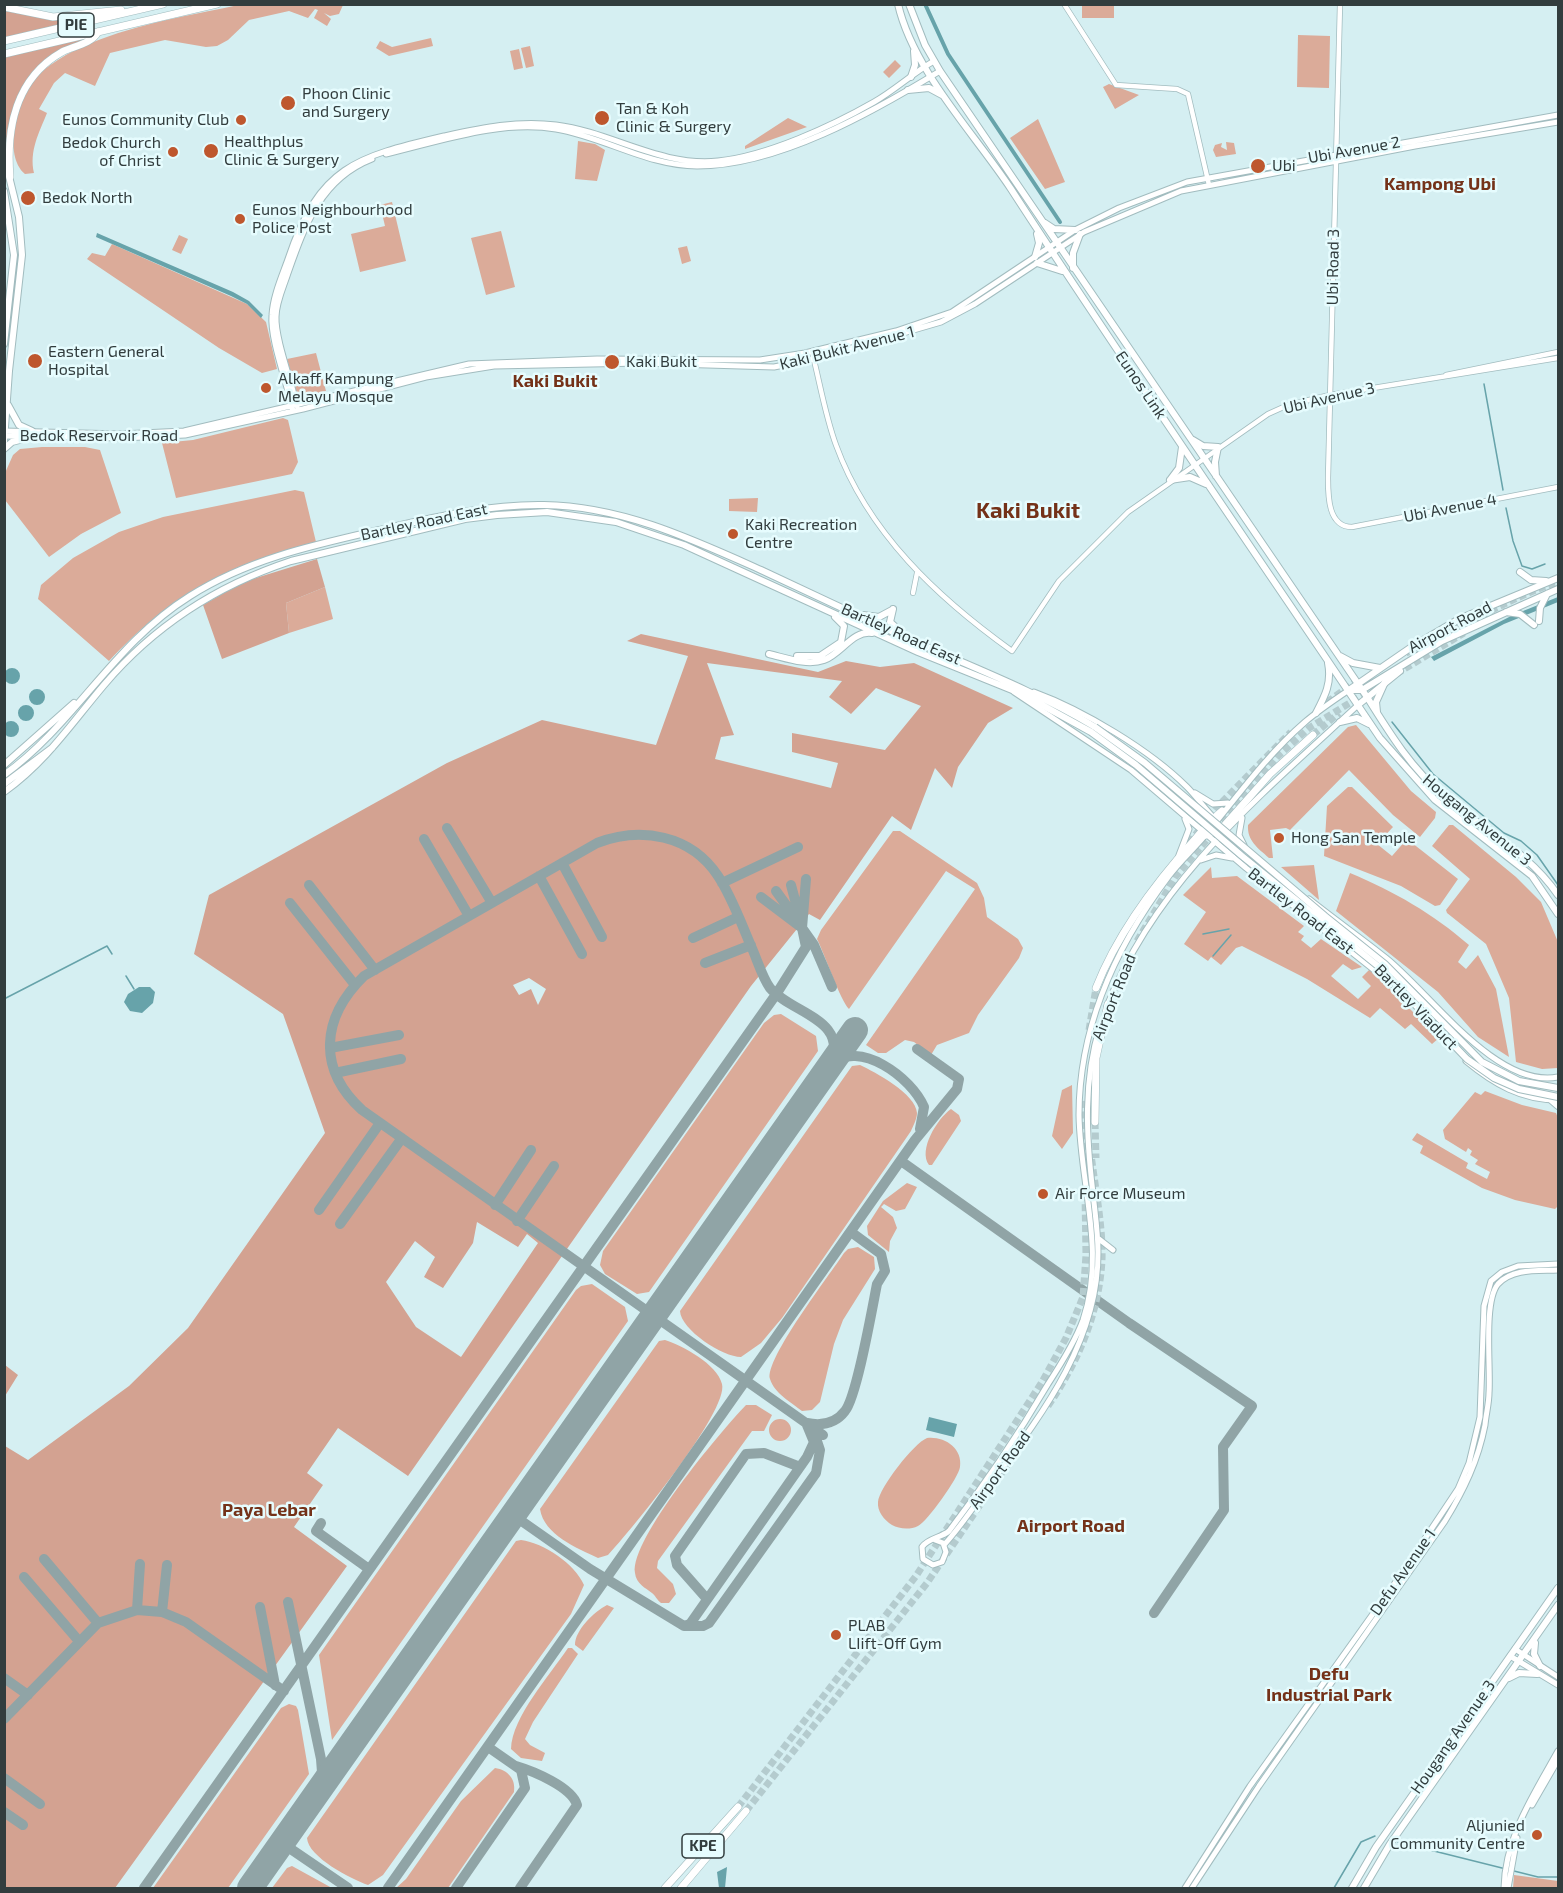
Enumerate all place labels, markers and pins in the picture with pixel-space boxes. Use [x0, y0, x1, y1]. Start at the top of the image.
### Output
place label: Phoon Clinic and Surgery [302, 84, 391, 122]
marker: Phoon Clinic and Surgery [279, 94, 297, 112]
place label: Tan & Koh Clinic & Surgery [616, 99, 731, 137]
marker: Tan & Koh Clinic & Surgery [593, 109, 611, 127]
place label: Eunos Community Club [62, 110, 229, 130]
marker: Eunos Community Club [234, 113, 248, 127]
place label: Healthplus Clinic & Surgery [224, 132, 339, 170]
place label: Bedok Church of Christ [62, 133, 161, 171]
marker: Healthplus Clinic & Surgery [202, 142, 220, 160]
marker: Bedok Church of Christ [166, 145, 180, 159]
place label: Ubi [1272, 156, 1296, 176]
marker: Ubi [1249, 157, 1267, 175]
place label: Bedok North [42, 188, 133, 208]
marker: Bedok North [19, 189, 37, 207]
place label: Eunos Neighbourhood Police Post [252, 200, 413, 238]
marker: Eunos Neighbourhood Police Post [233, 212, 247, 226]
place label: Eastern General Hospital [48, 342, 164, 380]
marker: Eastern General Hospital [26, 352, 44, 370]
place label: Kaki Bukit [626, 352, 697, 372]
marker: Kaki Bukit [603, 353, 621, 371]
place label: Alkaff Kampung Melayu Mosque [278, 369, 393, 407]
marker: Alkaff Kampung Melayu Mosque [259, 381, 273, 395]
place label: Kaki Recreation Centre [745, 515, 857, 553]
marker: Kaki Recreation Centre [726, 527, 740, 541]
place label: Hong San Temple [1291, 828, 1416, 848]
marker: Hong San Temple [1272, 831, 1286, 845]
place label: Air Force Museum [1055, 1184, 1185, 1204]
marker: Air Force Museum [1036, 1187, 1050, 1201]
place label: PLAB LIift-Off Gym [848, 1616, 942, 1654]
marker: PLAB LIift-Off Gym [829, 1628, 843, 1642]
place label: Aljunied Community Centre [1390, 1816, 1525, 1854]
marker: Aljunied Community Centre [1530, 1828, 1544, 1842]

